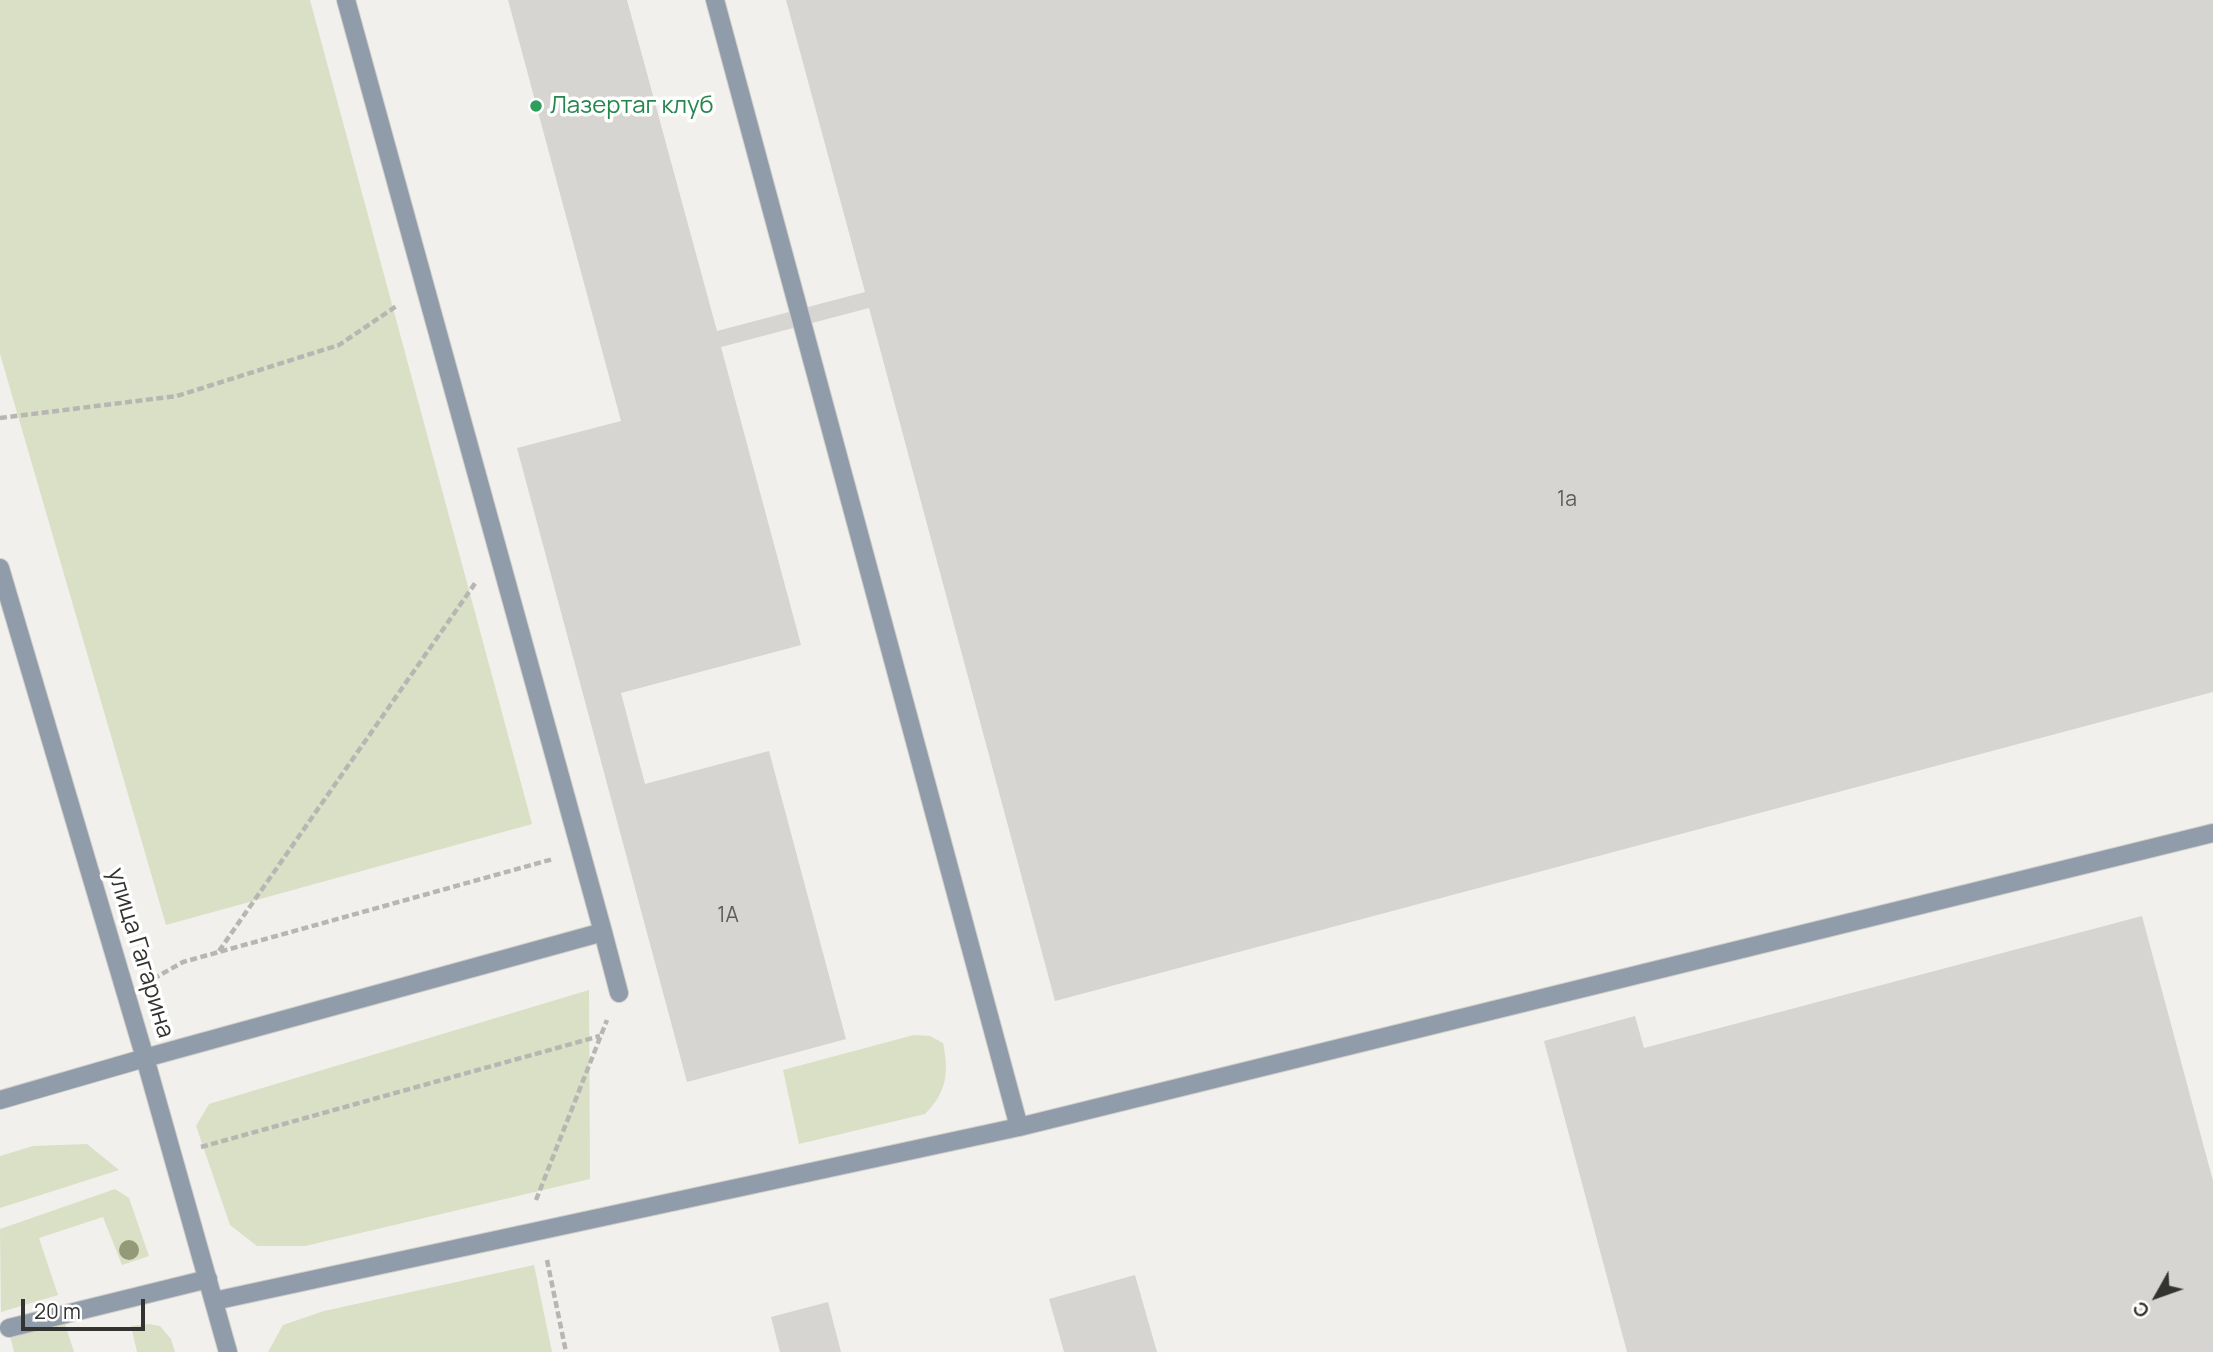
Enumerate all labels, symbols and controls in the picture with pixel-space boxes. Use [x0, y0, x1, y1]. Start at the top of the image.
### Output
place label: Лазертаг клуб [550, 92, 714, 120]
marker: Лазертаг клуб [528, 98, 544, 114]
house number: 1а [1557, 487, 1577, 513]
street label: улица Гагарина [100, 864, 180, 1042]
house number: 1А [717, 903, 739, 929]
north arrow [2122, 1261, 2192, 1331]
scale bar [24, 1286, 149, 1330]
text: С [2126, 1296, 2155, 1323]
text: 20 m [34, 1297, 81, 1325]

